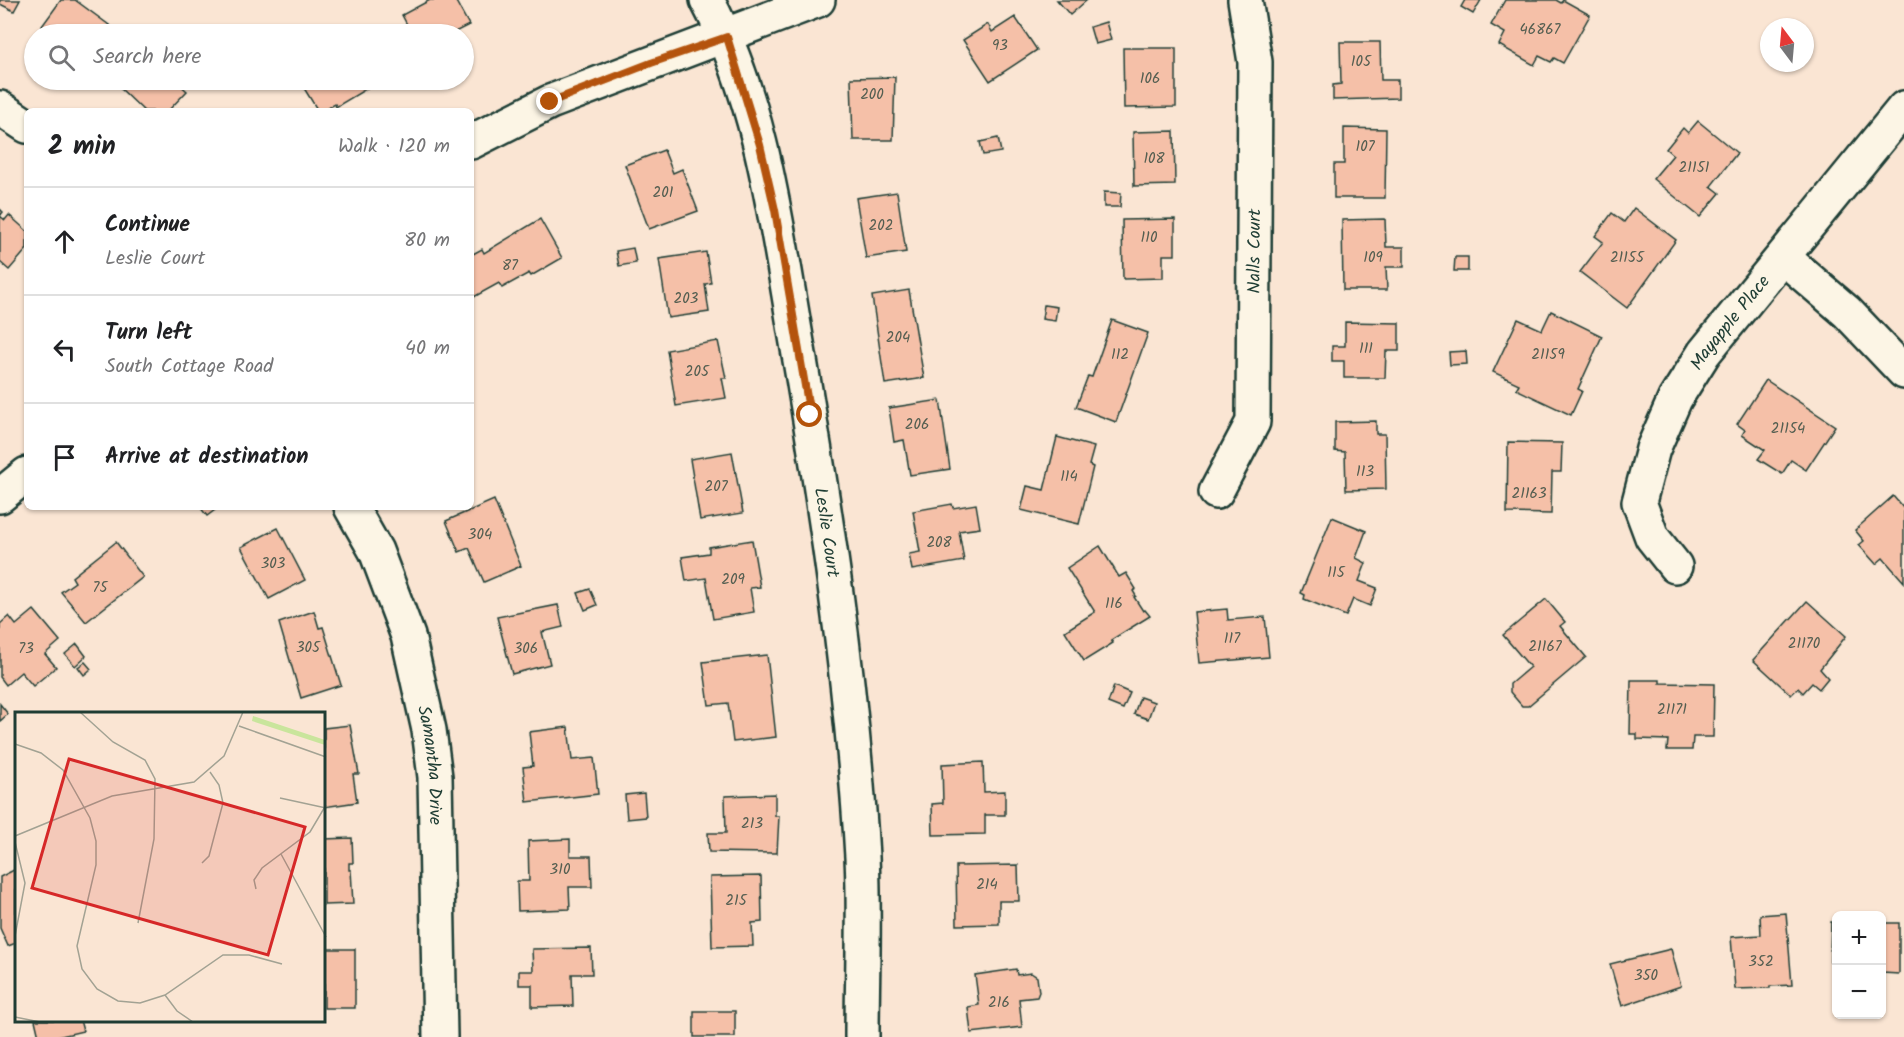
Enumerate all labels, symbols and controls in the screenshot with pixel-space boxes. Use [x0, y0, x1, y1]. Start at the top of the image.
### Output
house number: 46867 [1520, 18, 1562, 42]
north arrow [1760, 18, 1814, 72]
search box [24, 24, 474, 90]
house number: 93 [992, 34, 1008, 58]
text: Search here [93, 40, 201, 75]
icon: search [45, 41, 78, 74]
house number: 105 [1351, 50, 1372, 74]
house number: 106 [1140, 67, 1160, 91]
house number: 200 [860, 83, 884, 107]
route end [536, 88, 562, 114]
text: 2 min [48, 126, 116, 168]
text: Walk · 120 m [338, 131, 450, 163]
house number: 107 [1355, 135, 1376, 159]
house number: 108 [1143, 147, 1166, 171]
house number: 21151 [1679, 156, 1710, 180]
house number: 201 [653, 181, 674, 205]
text: Continue [105, 208, 190, 243]
street label: Nalls Court [1241, 208, 1270, 294]
house number: 202 [869, 214, 893, 238]
icon: ahead [48, 225, 81, 258]
text: 80 m [404, 225, 450, 257]
house number: 110 [1141, 226, 1158, 250]
text: Leslie Court [105, 243, 205, 275]
house number: 109 [1363, 246, 1383, 270]
house number: 21155 [1610, 246, 1645, 270]
house number: 87 [502, 254, 519, 278]
street label: Mayapple Place [1683, 269, 1778, 377]
house number: 203 [674, 287, 699, 311]
text: Turn left [105, 316, 192, 351]
house number: 204 [886, 326, 910, 350]
icon: left [48, 333, 81, 366]
text: 40 m [405, 333, 450, 365]
house number: 111 [1359, 337, 1373, 361]
house number: 112 [1111, 343, 1129, 367]
house number: 21159 [1531, 343, 1565, 367]
text: South Cottage Road [105, 351, 273, 383]
house number: 205 [685, 360, 710, 384]
route start [796, 401, 822, 427]
house number: 206 [905, 413, 929, 437]
house number: 21154 [1771, 417, 1805, 441]
text: Arrive at destination [105, 440, 308, 475]
icon: arrive [48, 441, 81, 474]
house number: 113 [1356, 460, 1374, 484]
house number: 114 [1060, 465, 1078, 489]
house number: 207 [704, 475, 729, 499]
house number: 21163 [1511, 482, 1547, 506]
street label: Leslie Court [805, 486, 847, 580]
house number: 304 [468, 523, 492, 547]
house number: 208 [926, 531, 953, 555]
house number: 303 [261, 552, 286, 576]
house number: 115 [1327, 561, 1346, 585]
house number: 209 [721, 568, 745, 592]
house number: 75 [93, 576, 108, 600]
house number: 116 [1105, 592, 1123, 616]
house number: 117 [1224, 627, 1241, 651]
house number: 21170 [1788, 632, 1821, 656]
house number: 21167 [1528, 635, 1563, 659]
house number: 305 [296, 636, 321, 660]
house number: 73 [18, 637, 34, 661]
house number: 306 [514, 637, 538, 661]
house number: 21171 [1657, 698, 1687, 722]
street label: Samantha Drive [408, 703, 449, 825]
inset map [15, 712, 326, 1022]
house number: 213 [741, 812, 763, 836]
house number: 310 [550, 858, 571, 882]
house number: 214 [976, 873, 998, 897]
house number: 215 [725, 889, 748, 913]
map controls [1832, 911, 1886, 1019]
button: + [1832, 911, 1886, 965]
house number: 352 [1748, 950, 1774, 974]
house number: 350 [1634, 964, 1659, 988]
button: − [1832, 965, 1886, 1019]
house number: 216 [988, 991, 1010, 1015]

